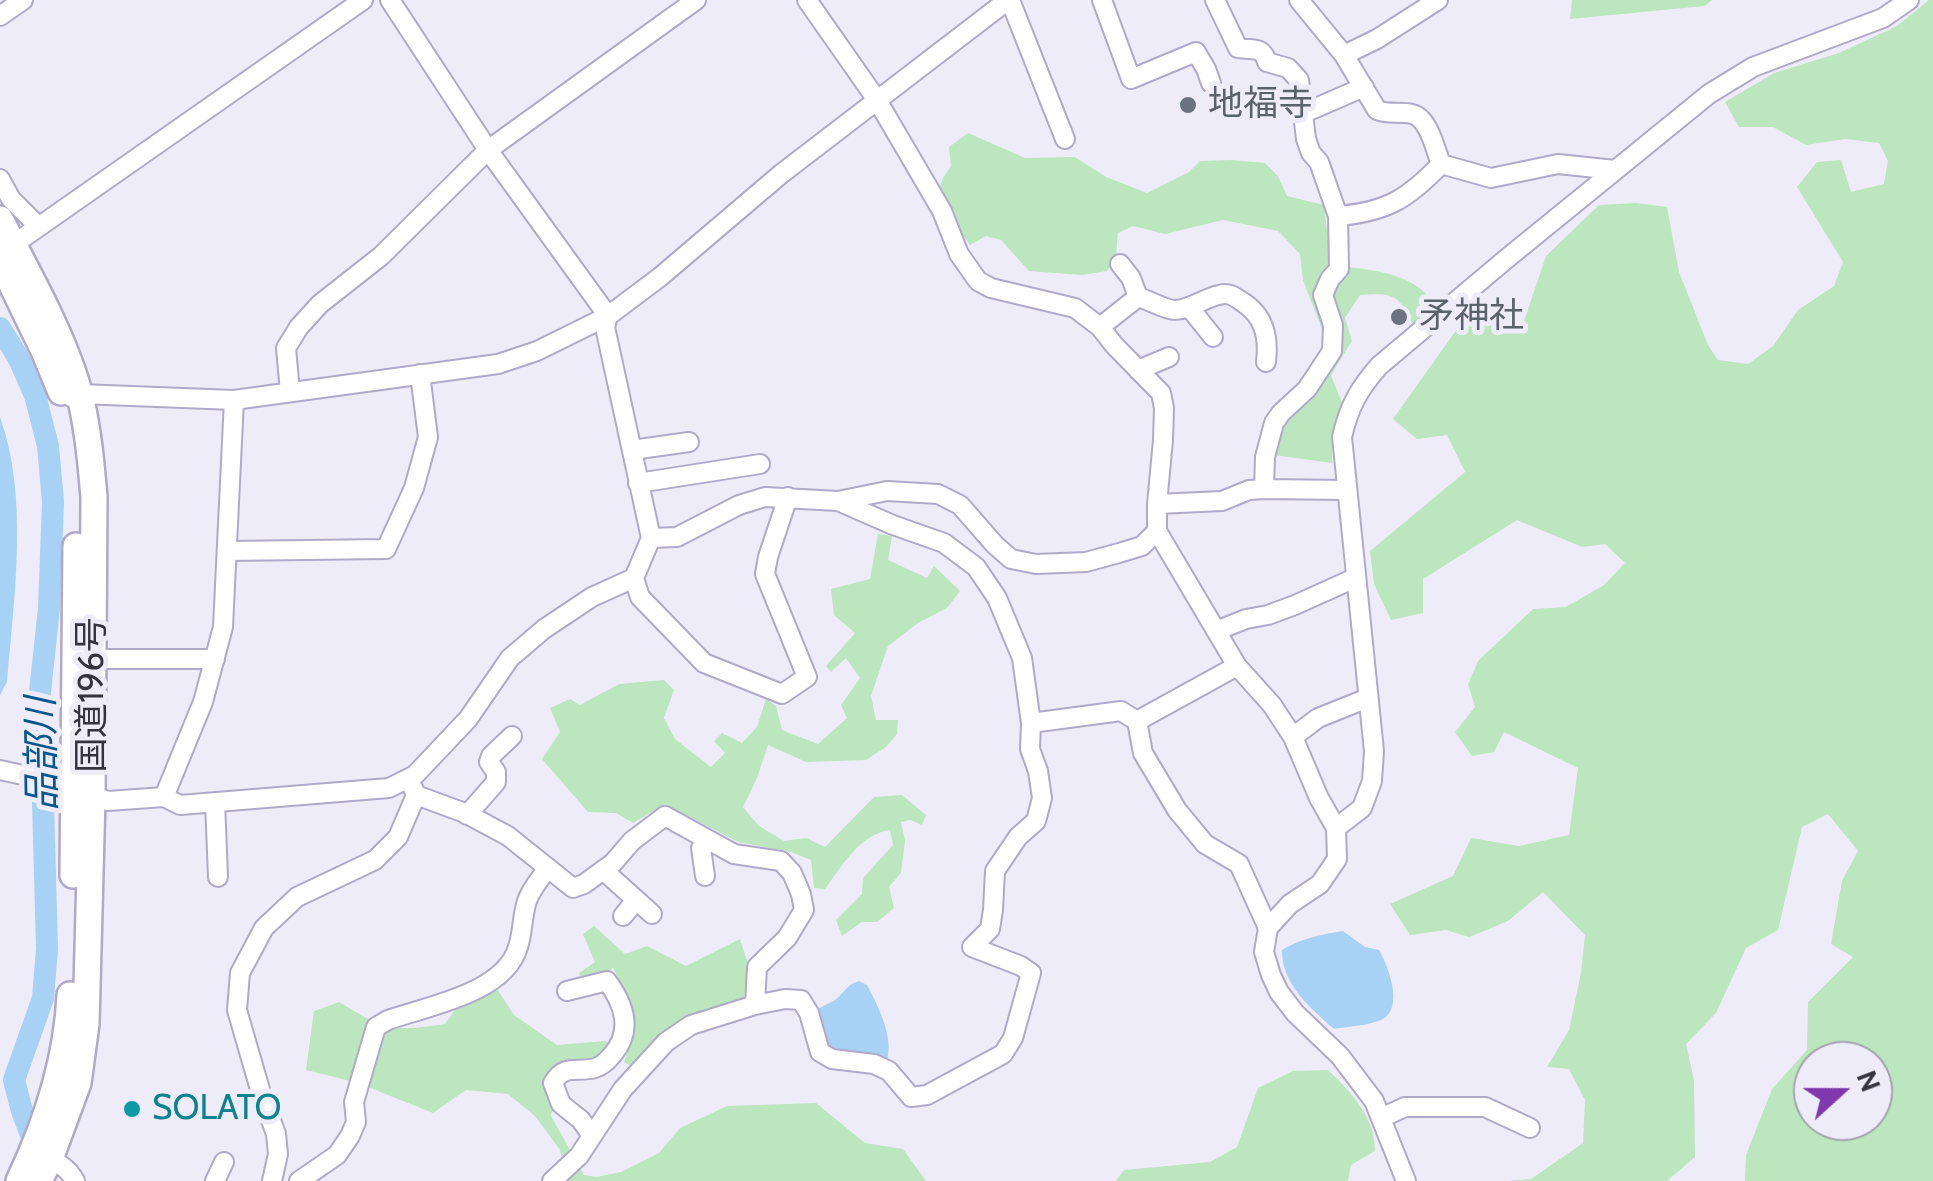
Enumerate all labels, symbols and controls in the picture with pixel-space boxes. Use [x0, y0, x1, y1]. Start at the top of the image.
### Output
place label: 地福寺 [1208, 84, 1313, 126]
marker: 地福寺 [1177, 94, 1199, 116]
place label: 矛神社 [1419, 296, 1524, 338]
marker: 矛神社 [1388, 306, 1410, 328]
street label: 国道196号 [72, 617, 114, 773]
water label: 品部川 [19, 697, 67, 811]
north arrow [1793, 1041, 1893, 1141]
text: N [1850, 1066, 1889, 1096]
place label: SOLATO [152, 1088, 281, 1130]
marker: SOLATO [121, 1098, 143, 1120]

